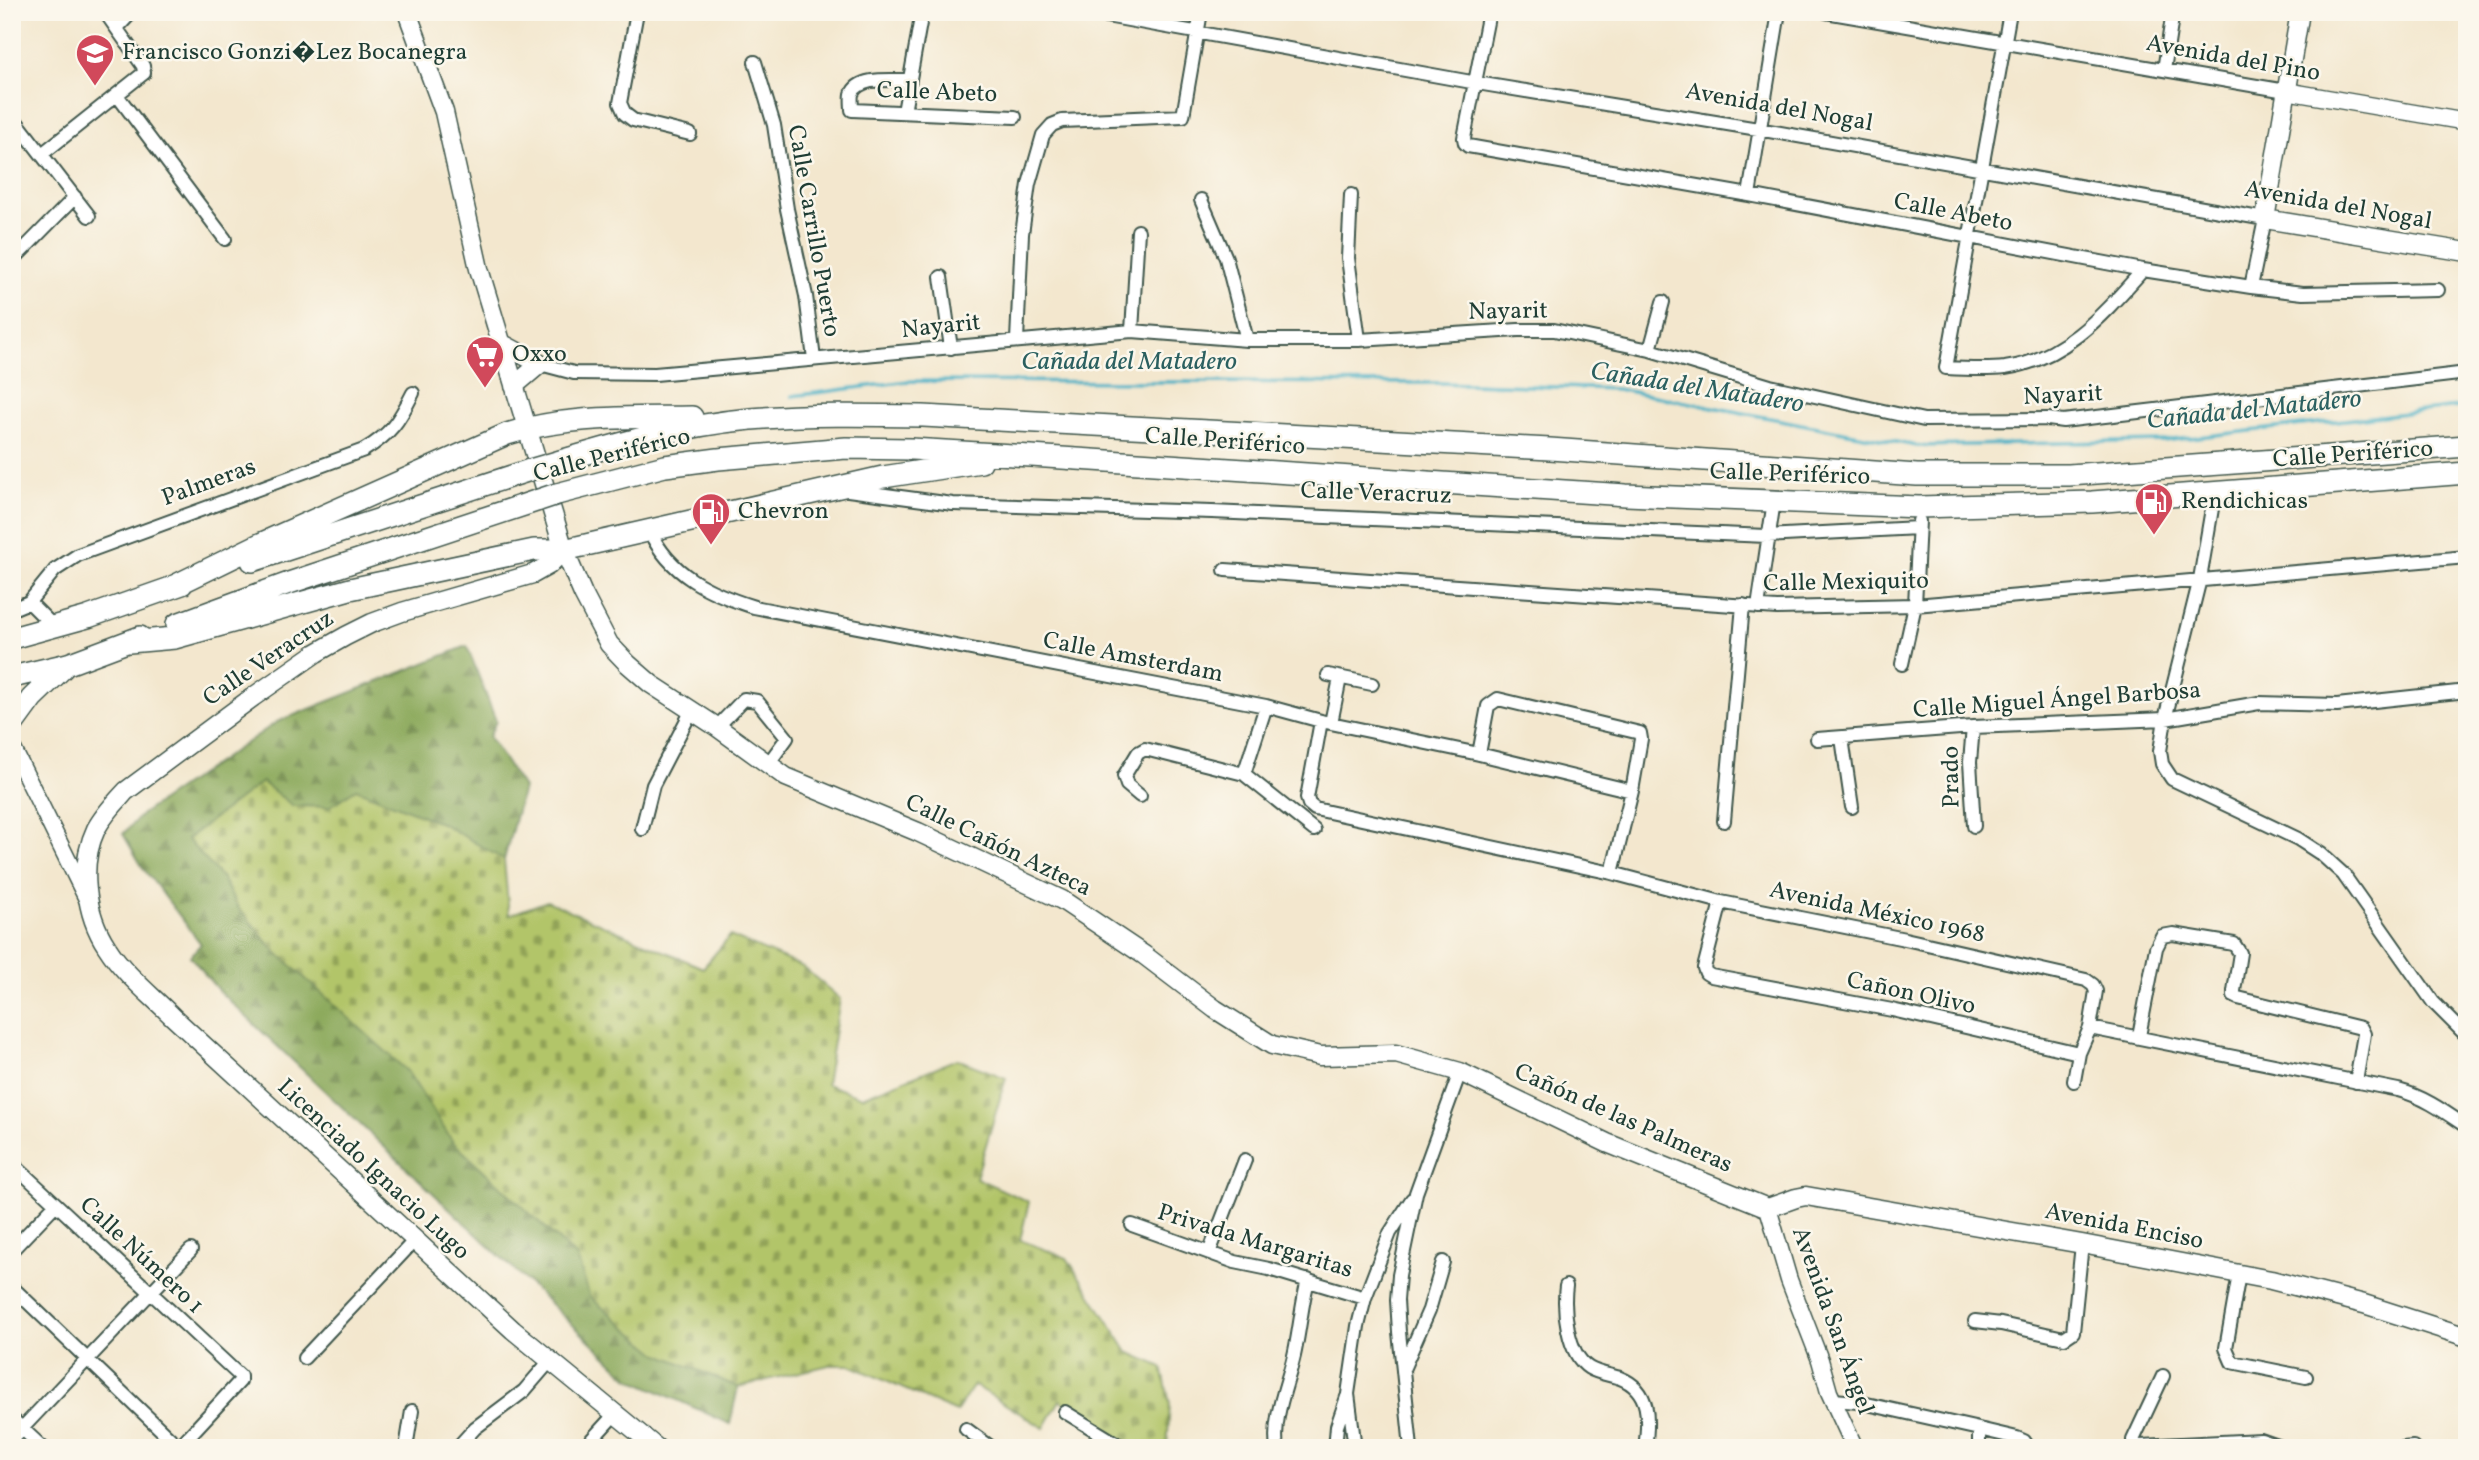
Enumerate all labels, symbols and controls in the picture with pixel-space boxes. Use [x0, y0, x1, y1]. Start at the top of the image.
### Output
street label: Avenida del Pino [2143, 27, 2323, 91]
school or university icon: Francisco Gonzi�Lez Bocanegra [74, 32, 116, 87]
place label: Francisco Gonzi�Lez Bocanegra [122, 36, 468, 70]
street label: Calle Abeto [876, 74, 998, 112]
street label: Avenida del Nogal [1683, 75, 1875, 141]
street label: Calle Carrillo Puerto [778, 122, 848, 340]
street label: Avenida del Nogal [2242, 173, 2434, 239]
street label: Calle Abeto [1891, 185, 2015, 241]
street label: Nayarit [1468, 294, 1548, 330]
street label: Nayarit [900, 306, 982, 348]
supermarket icon: Oxxo [464, 334, 506, 389]
place label: Oxxo [512, 338, 567, 372]
water label: Cañada del Matadero [1021, 344, 1237, 380]
water label: Cañada del Matadero [1588, 353, 1806, 423]
street label: Nayarit [2022, 377, 2104, 415]
water label: Cañada del Matadero [2145, 381, 2363, 439]
street label: Calle Periférico [1144, 419, 1306, 465]
street label: Calle Periférico [530, 420, 694, 492]
street label: Calle Periférico [2272, 432, 2434, 478]
street label: Palmeras [157, 450, 261, 516]
street label: Calle Periférico [1709, 455, 1871, 495]
street label: Calle Veracruz [1300, 474, 1452, 514]
fuel station icon: Rendichicas [2133, 481, 2175, 536]
place label: Rendichicas [2181, 485, 2308, 519]
fuel station icon: Chevron [690, 491, 732, 546]
place label: Chevron [738, 495, 829, 529]
street label: Calle Mexiquito [1763, 565, 1929, 601]
street label: Calle Veracruz [197, 603, 341, 715]
street label: Calle Amsterdam [1040, 624, 1226, 692]
street label: Calle Miguel Ángel Barbosa [1912, 674, 2202, 728]
street label: Prado [1934, 746, 1970, 808]
street label: Calle Cañón Azteca [899, 786, 1097, 906]
street label: Avenida México 1968 [1766, 874, 1988, 952]
street label: Cañon Olivo [1843, 964, 1979, 1024]
street label: Cañón de las Palmeras [1508, 1056, 1738, 1182]
street label: Licenciado Ignacio Lugo [269, 1071, 477, 1269]
street label: Calle Número 1 [71, 1189, 211, 1323]
street label: Avenida Enciso [2042, 1195, 2206, 1259]
street label: Privada Margaritas [1153, 1196, 1357, 1288]
street label: Avenida San Ángel [1782, 1222, 1882, 1420]

